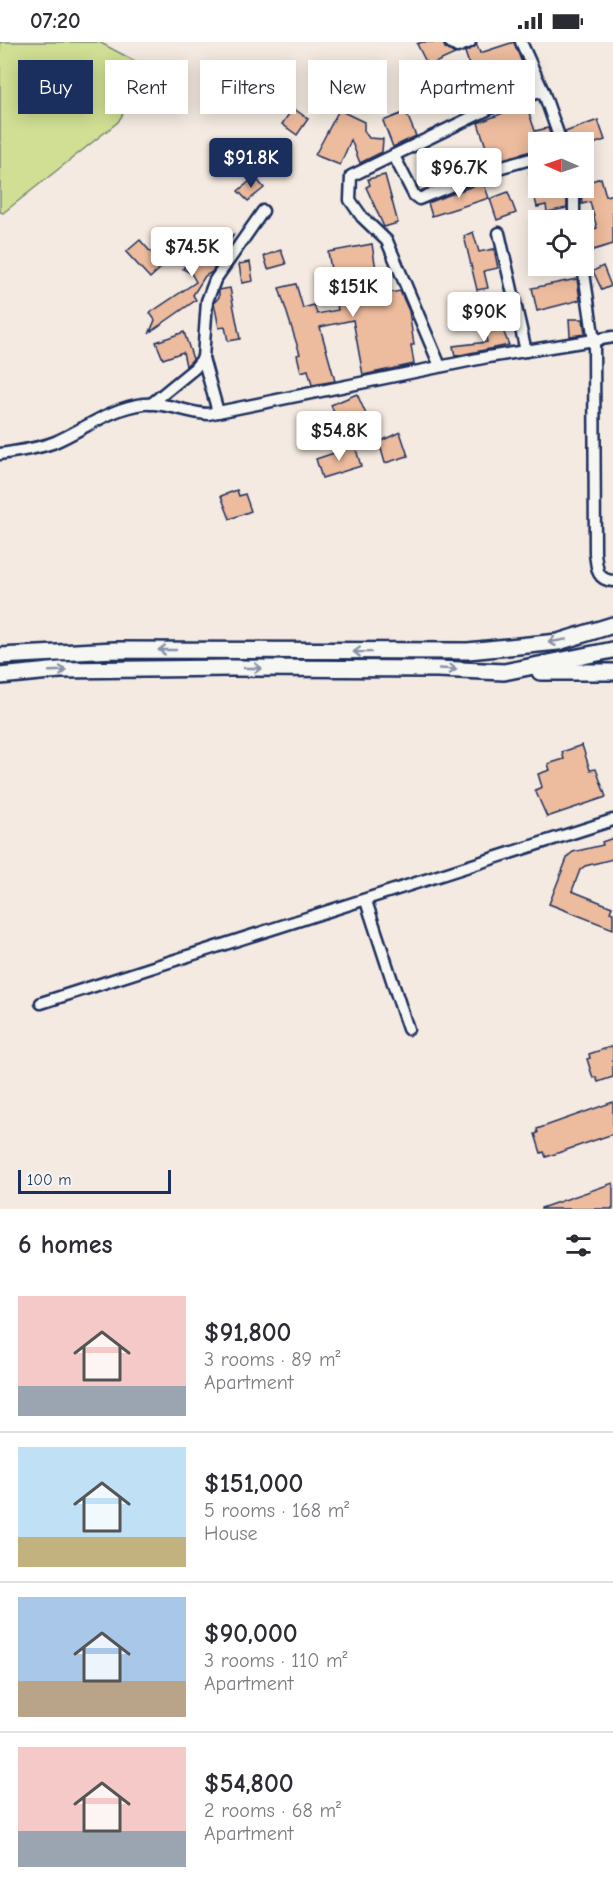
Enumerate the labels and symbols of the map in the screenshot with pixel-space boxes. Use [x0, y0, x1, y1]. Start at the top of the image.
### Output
north arrow [528, 132, 594, 198]
pin: $91.8K [202, 138, 300, 189]
pin: $96.7K [410, 148, 508, 199]
pin: $74.5K [143, 227, 241, 278]
pin: $151K [311, 267, 395, 318]
pin: $90K [448, 292, 520, 343]
pin: $54.8K [290, 411, 388, 462]
one-way arrow [548, 636, 567, 647]
one-way arrow [158, 644, 178, 656]
one-way arrow [353, 646, 373, 658]
one-way arrow [243, 662, 263, 674]
one-way arrow [438, 664, 458, 675]
one-way arrow [48, 665, 68, 676]
scale bar [18, 1167, 171, 1194]

